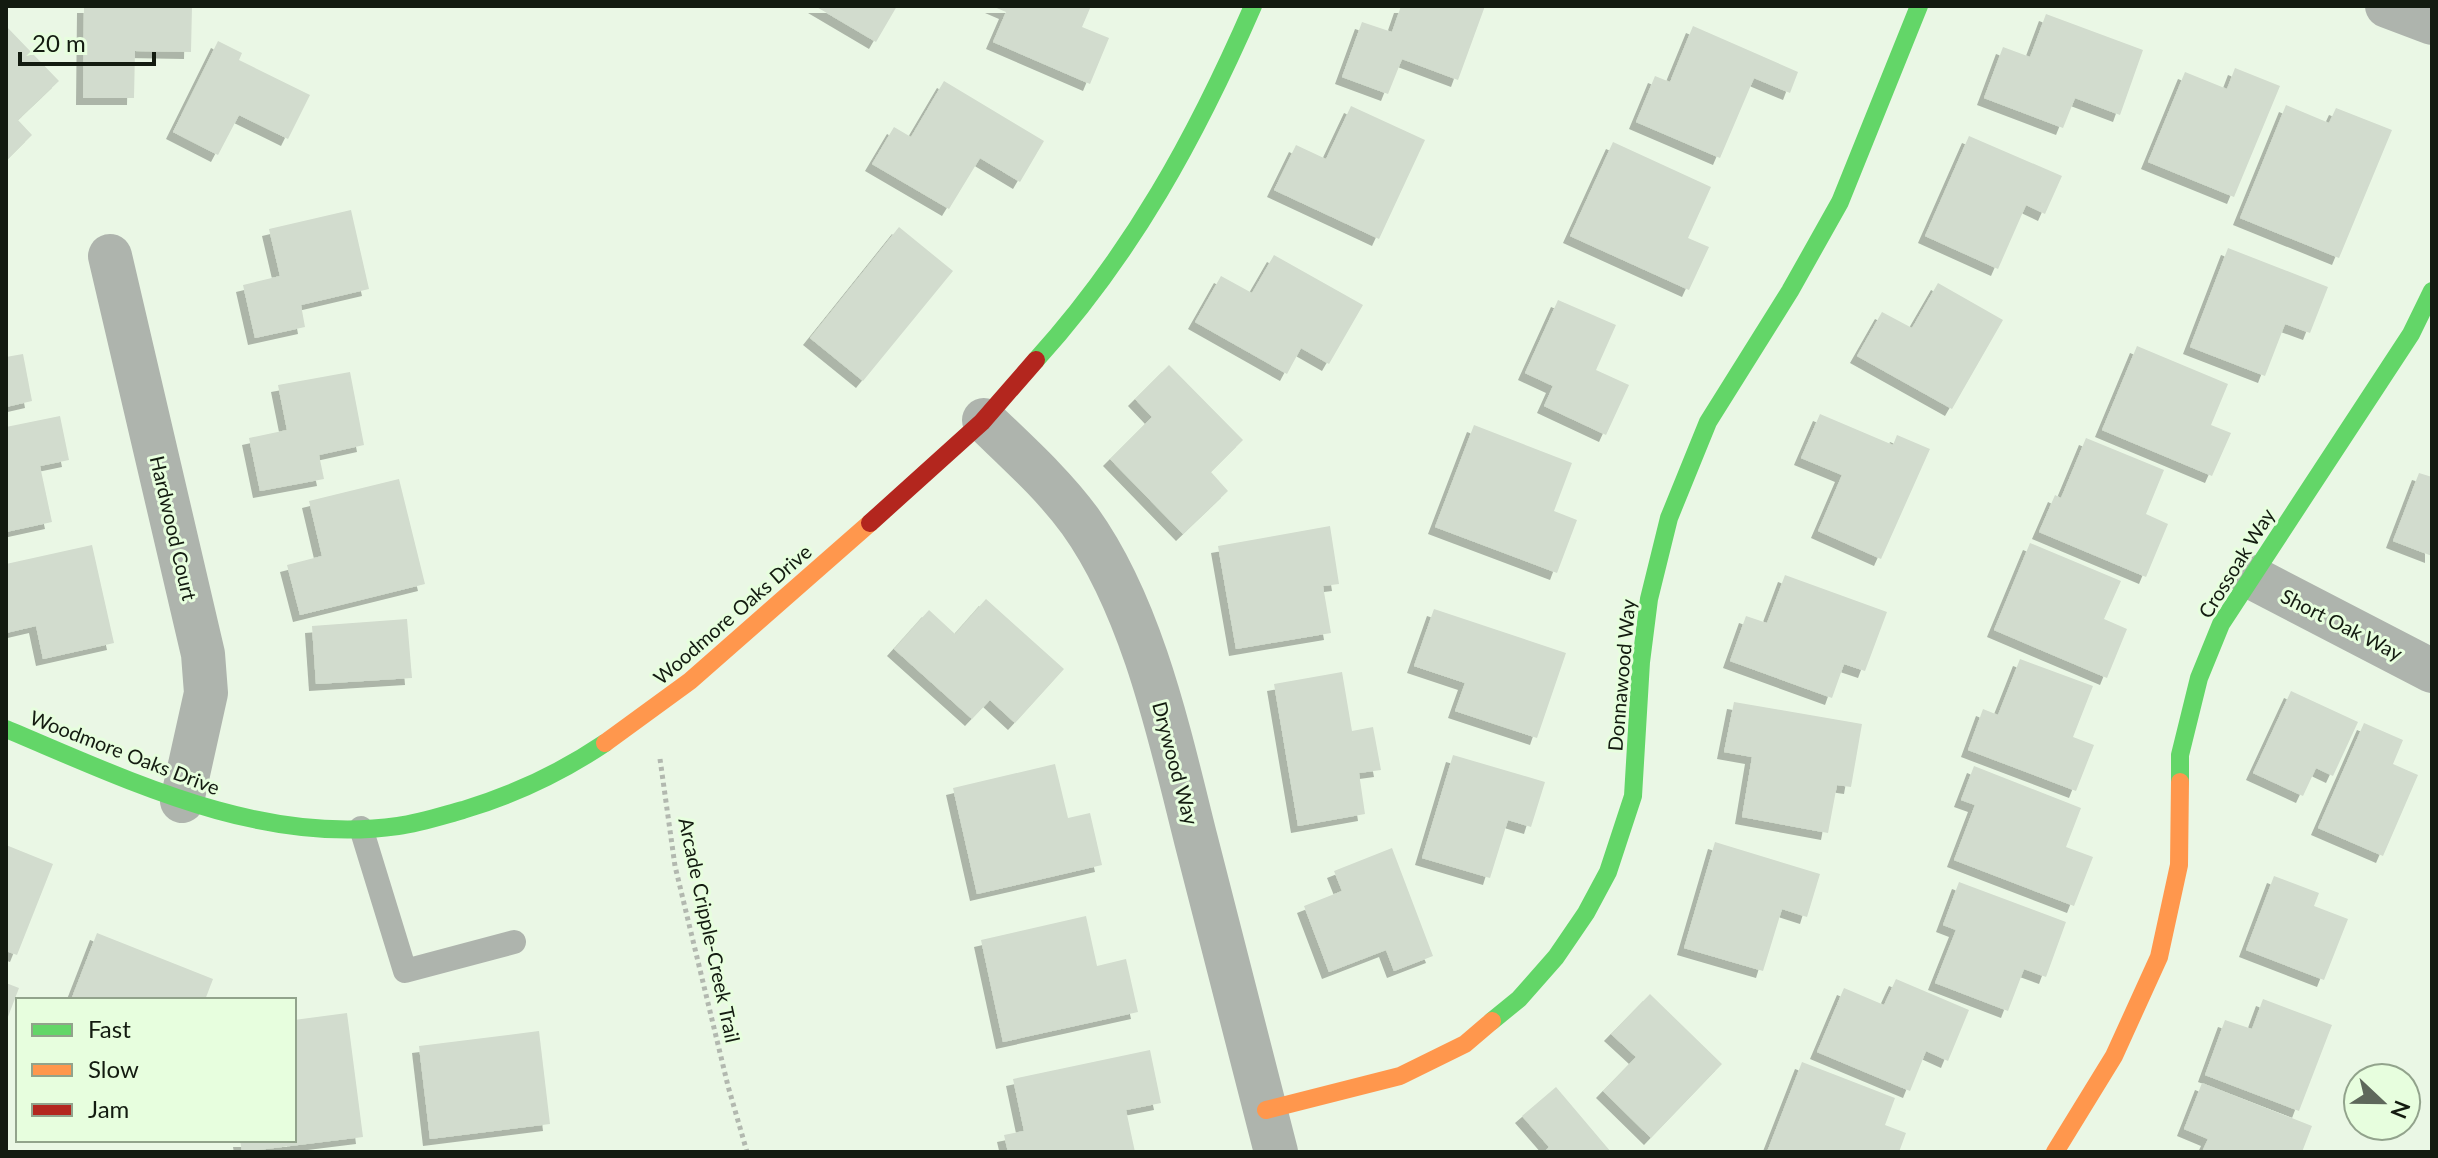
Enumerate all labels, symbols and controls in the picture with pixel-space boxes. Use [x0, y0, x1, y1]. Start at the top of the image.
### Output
scale bar [20, 16, 154, 66]
text: 20 m [32, 28, 86, 57]
street label: Hardwood Court [146, 453, 202, 603]
street label: Crossoak Way [2193, 503, 2280, 622]
street label: Woodmore Oaks Drive [648, 539, 816, 689]
street label: Short Oak Way [2277, 583, 2407, 665]
street label: Donnawood Way [1602, 597, 1640, 752]
street label: Drywood Way [1148, 699, 1204, 828]
street label: Woodmore Oaks Drive [27, 705, 223, 799]
street label: Arcade Cripple-Creek Trail [674, 815, 746, 1045]
legend [16, 998, 296, 1142]
text: Fast [88, 1014, 131, 1043]
text: Slow [88, 1054, 139, 1083]
north arrow [2342, 1062, 2422, 1142]
text: Jam [88, 1094, 129, 1123]
text: N [2385, 1097, 2417, 1123]

